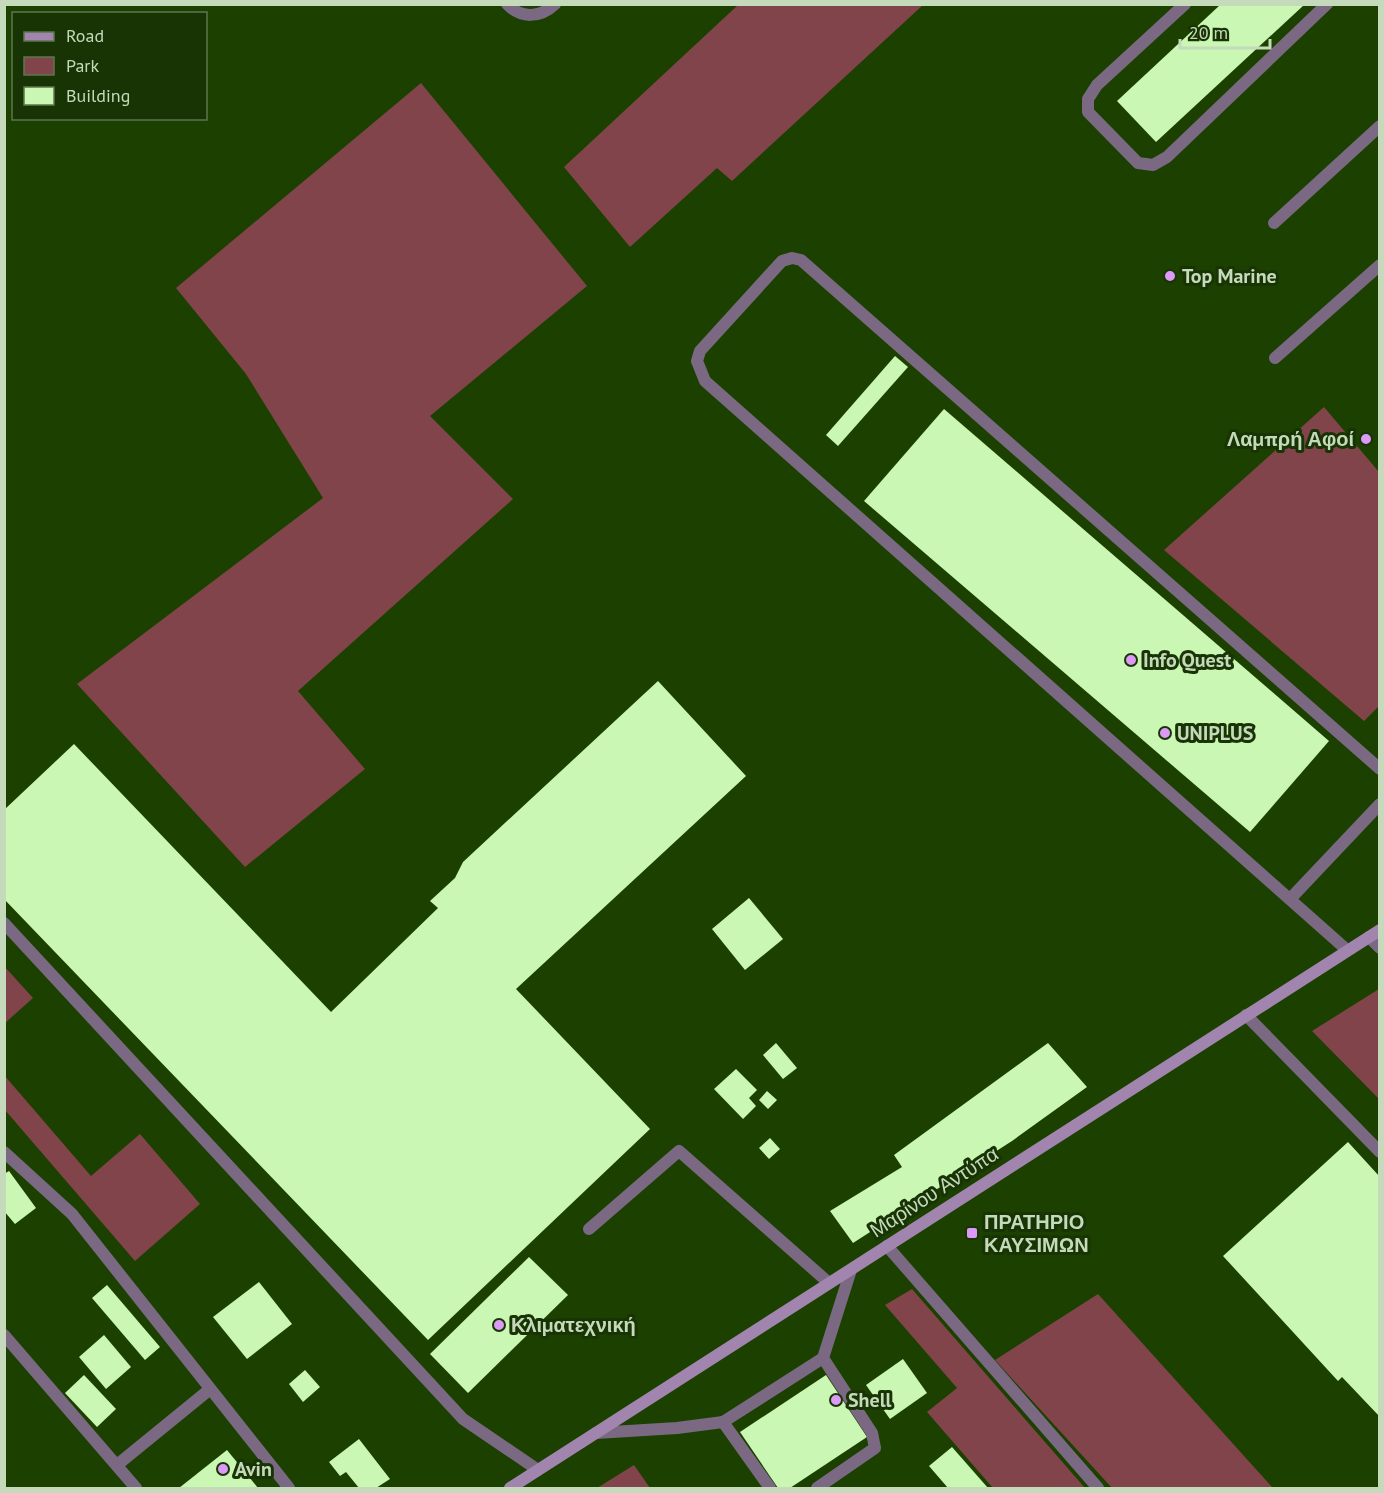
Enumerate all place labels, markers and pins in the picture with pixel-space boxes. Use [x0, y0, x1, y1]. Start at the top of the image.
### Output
place label: Top Marine [1182, 263, 1277, 289]
marker: Top Marine [1163, 269, 1177, 283]
place label: Λαμπρή Αφοί [1227, 426, 1354, 452]
marker: Λαμπρή Αφοί [1359, 432, 1373, 446]
place label: Info Quest [1143, 647, 1231, 673]
marker: Info Quest [1124, 653, 1138, 667]
place label: UNIPLUS [1177, 720, 1253, 746]
marker: UNIPLUS [1158, 726, 1172, 740]
place label: ΠΡΑΤΗΡΙΟ ΚΑΥΣΙΜΩΝ [984, 1209, 1089, 1258]
marker: ΠΡΑΤΗΡΙΟ ΚΑΥΣΙΜΩΝ [965, 1226, 979, 1240]
place label: Κλιματεχνική [511, 1312, 636, 1338]
marker: Κλιματεχνική [492, 1318, 506, 1332]
place label: Shell [848, 1387, 892, 1413]
marker: Shell [829, 1393, 843, 1407]
place label: Avin [235, 1456, 272, 1482]
marker: Avin [216, 1462, 230, 1476]

